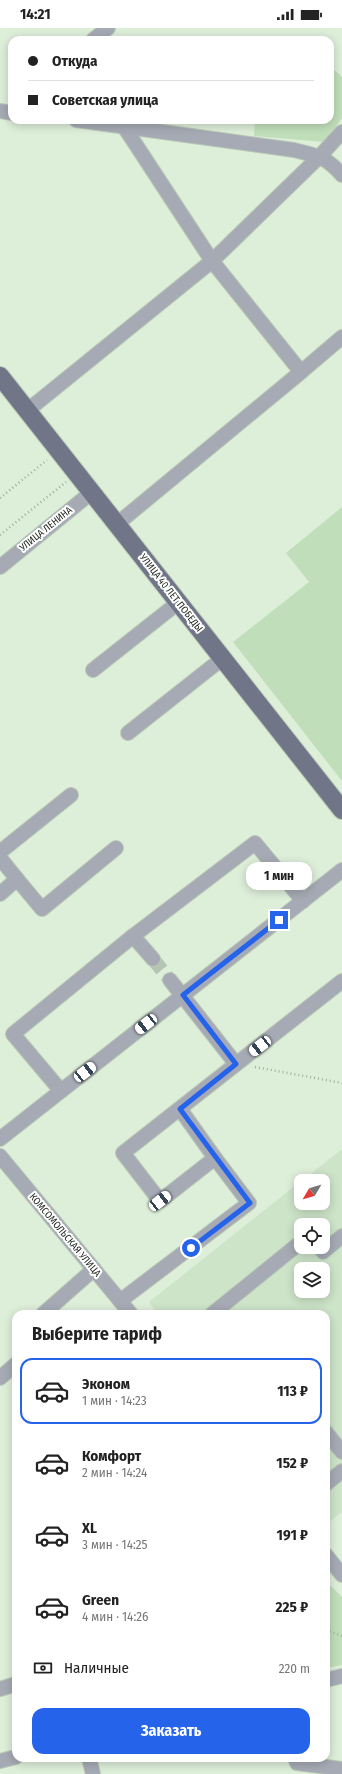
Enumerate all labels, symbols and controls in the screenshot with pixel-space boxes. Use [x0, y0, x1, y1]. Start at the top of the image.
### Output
text: 14:21 [20, 5, 51, 23]
text: Откуда [52, 52, 97, 70]
text: Советская улица [52, 91, 159, 109]
street label: УЛИЦА ЛЕНИНА [16, 504, 75, 555]
street label: УЛИЦА 40 ЛЕТ ПОБЕДЫ [136, 551, 205, 634]
callout: 1 мин [246, 862, 312, 890]
text: 1 мин [264, 868, 294, 883]
route end [270, 911, 288, 929]
car [133, 1012, 159, 1036]
car [247, 1034, 273, 1058]
car [72, 1060, 98, 1084]
north arrow [294, 1174, 330, 1210]
map controls [294, 1174, 330, 1298]
car [147, 1189, 173, 1213]
street label: КОМСОМОЛЬСКАЯ УЛИЦА [27, 1191, 104, 1280]
button: locate [294, 1218, 330, 1254]
route start [182, 1239, 200, 1257]
button: layers [294, 1262, 330, 1298]
text: Выберите тариф [32, 1323, 162, 1345]
icon: car [34, 1373, 70, 1409]
text: Эконом [82, 1375, 130, 1393]
text: 113 ₽ [277, 1382, 308, 1400]
text: 1 мин · 14:23 [82, 1393, 147, 1408]
icon: car [34, 1445, 70, 1481]
text: Комфорт [82, 1447, 141, 1465]
text: 152 ₽ [276, 1454, 308, 1472]
text: 2 мин · 14:24 [82, 1465, 147, 1480]
icon: car [34, 1517, 70, 1553]
text: XL [82, 1519, 97, 1537]
text: 191 ₽ [277, 1526, 308, 1544]
text: 3 мин · 14:25 [82, 1537, 147, 1552]
icon: car [34, 1589, 70, 1625]
text: Green [82, 1591, 119, 1609]
text: 225 ₽ [276, 1598, 308, 1616]
text: 4 мин · 14:26 [82, 1609, 148, 1624]
icon: cash [32, 1657, 54, 1679]
text: Наличные [64, 1659, 129, 1677]
text: 220 m [279, 1661, 310, 1676]
button: Заказать [32, 1708, 310, 1754]

